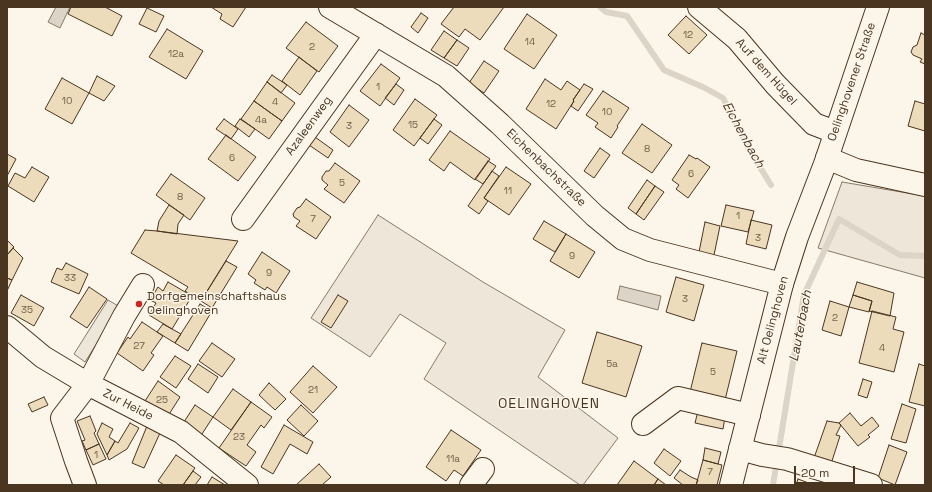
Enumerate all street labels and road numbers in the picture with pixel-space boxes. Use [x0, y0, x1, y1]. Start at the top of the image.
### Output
street label: Oelinghovener Straße [825, 21, 879, 143]
street label: Auf dem Hügel [732, 36, 800, 108]
street label: Azaleenweg [283, 94, 335, 158]
street label: Eichenbachstraße [503, 126, 589, 210]
street label: Alt Oelinghoven [754, 274, 792, 366]
street label: Zur Heide [100, 386, 156, 424]

